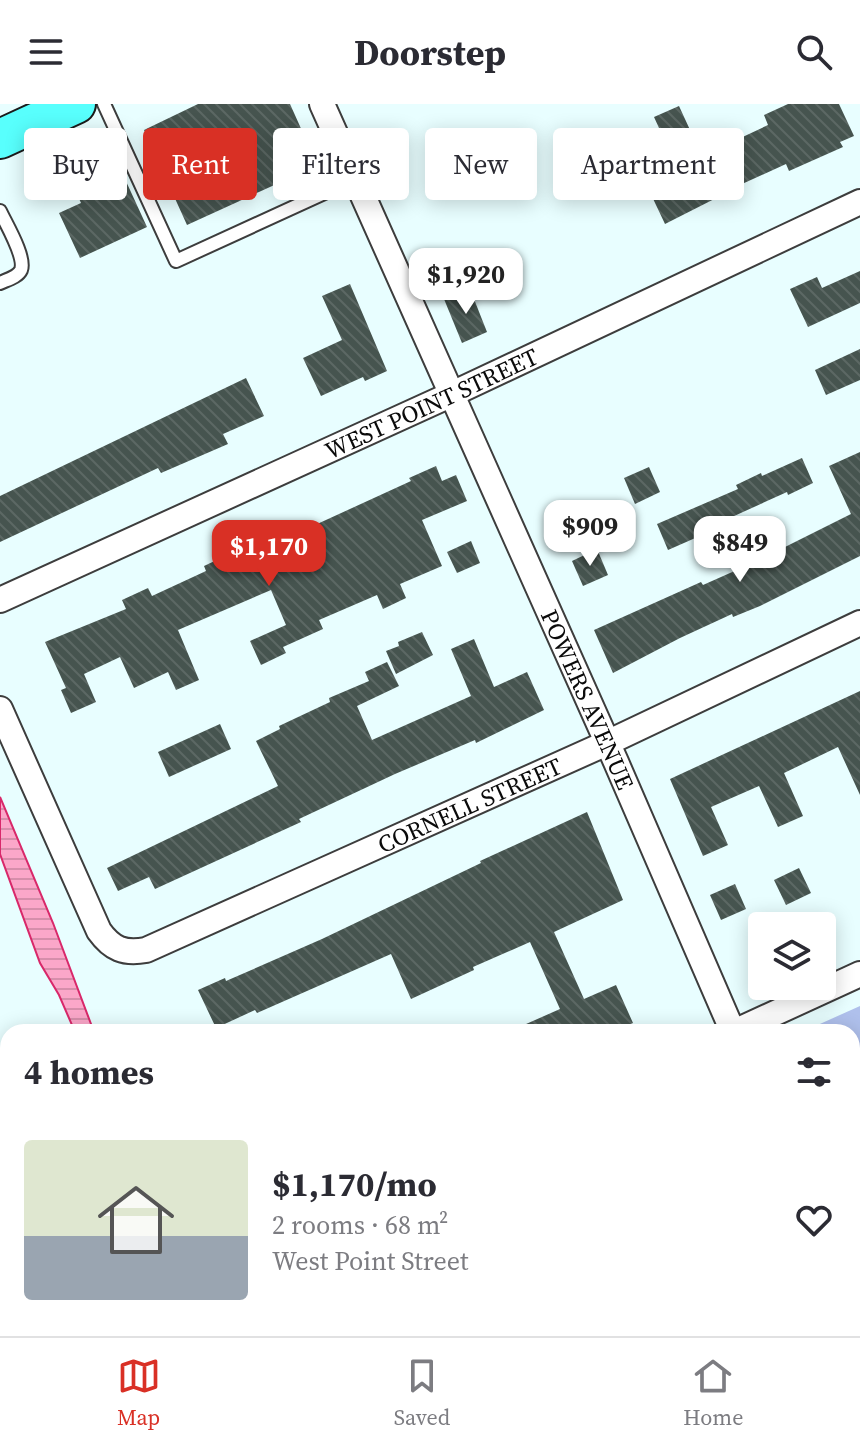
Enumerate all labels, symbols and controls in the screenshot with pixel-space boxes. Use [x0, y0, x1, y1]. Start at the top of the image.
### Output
text: Doorstep [354, 28, 506, 77]
icon: menu [24, 30, 68, 74]
icon: search [792, 30, 836, 74]
chip: Buy [24, 128, 127, 200]
chip: Rent [143, 128, 257, 200]
chip: Filters [273, 128, 409, 200]
chip: New [425, 128, 537, 200]
chip: Apartment [553, 128, 744, 200]
pin: $1,920 [401, 248, 531, 316]
text: $1,920 [427, 256, 505, 292]
street label: WEST POINT STREET [319, 339, 544, 467]
pin: $909 [543, 500, 637, 568]
text: $909 [562, 508, 618, 544]
pin: $849 [693, 516, 787, 584]
pin: $1,170 [204, 520, 334, 588]
text: $849 [712, 524, 768, 560]
text: $1,170 [230, 528, 308, 564]
street label: POWERS AVENUE [533, 604, 642, 795]
street label: CORNELL STREET [372, 749, 567, 860]
map controls [748, 912, 836, 1000]
button: layers [748, 912, 836, 1000]
text: 4 homes [24, 1049, 154, 1095]
icon: filters [792, 1050, 836, 1094]
text: $1,170/mo [272, 1161, 437, 1207]
icon: home [88, 1172, 184, 1268]
icon: heart [792, 1198, 836, 1242]
text: 2 rooms · 68 m² [272, 1207, 448, 1243]
text: West Point Street [272, 1243, 468, 1279]
tab: Map [117, 1354, 161, 1432]
tab: Saved [394, 1354, 450, 1432]
tab: Home [683, 1354, 743, 1432]

